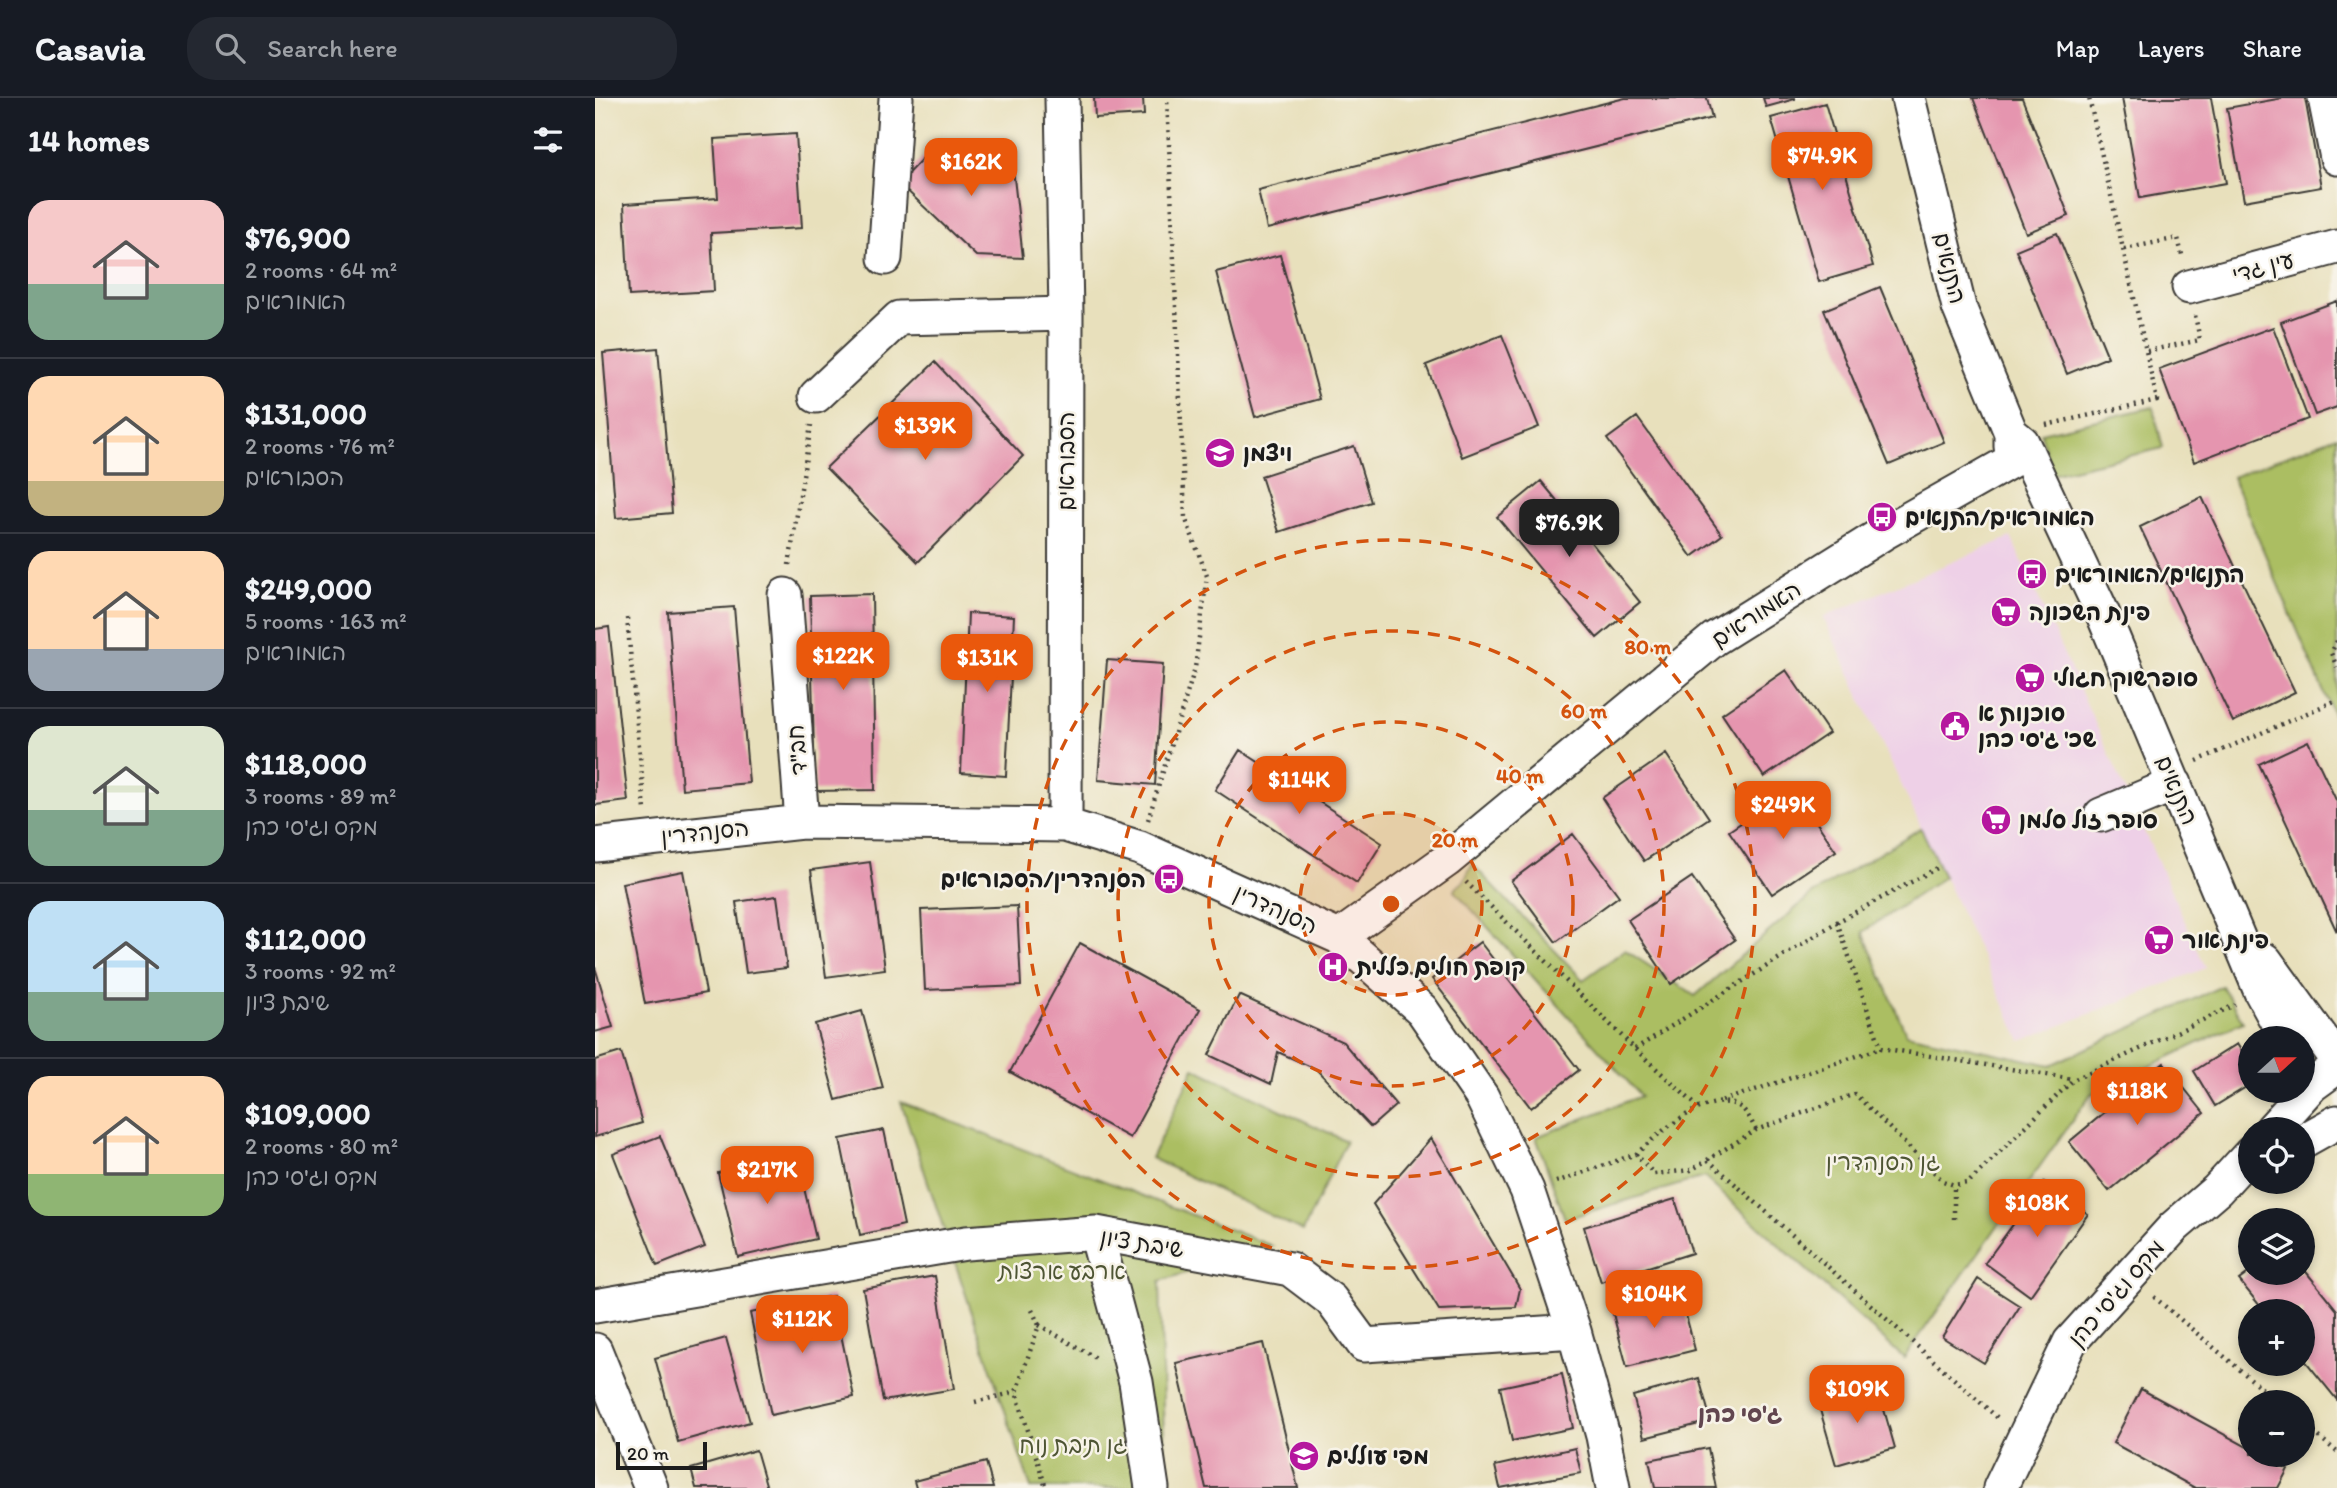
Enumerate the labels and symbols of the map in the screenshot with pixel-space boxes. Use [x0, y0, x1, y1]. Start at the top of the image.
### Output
pin: $74.9K [1765, 132, 1879, 192]
pin: $162K [922, 139, 1020, 198]
street label: התנאים [1928, 229, 1972, 307]
street label: עין גדי [2229, 245, 2297, 289]
pin: $139K [876, 402, 974, 462]
street label: הסבוראים [1052, 411, 1080, 511]
school or university icon: ויצמן [1203, 436, 1237, 470]
place label: ויצמן [1243, 439, 1292, 468]
pin: $76.9K [1512, 500, 1626, 559]
bus stop icon: האמוראים/התנאים [1865, 500, 1899, 534]
place label: האמוראים/התנאים [1905, 503, 2095, 531]
bus stop icon: התנאים/האמוראים [2015, 557, 2049, 591]
place label: התנאים/האמוראים [2055, 560, 2245, 588]
street label: האמוראים [1706, 575, 1806, 653]
supermarket icon: פינת השכונה [1989, 595, 2023, 629]
place label: פינת השכונה [2029, 598, 2150, 626]
pin: $122K [794, 632, 892, 692]
pin: $131K [938, 634, 1036, 694]
text: 80 m [1625, 634, 1672, 659]
supermarket icon: סופרשוק חגולי [2013, 661, 2047, 695]
place label: סופרשוק חגולי [2053, 664, 2198, 693]
text: 60 m [1561, 698, 1608, 723]
place label: סוכנות א שכ' ג'סי כהן [1978, 699, 2096, 753]
public building icon: סוכנות א שכ' ג'סי כהן [1938, 709, 1972, 743]
street label: חב"ד [781, 724, 813, 776]
street label: התנאים [2150, 751, 2204, 829]
pin: $114K [1250, 756, 1348, 816]
text: 40 m [1496, 763, 1544, 788]
pin: $249K [1734, 782, 1832, 841]
supermarket icon: סופר זול סלמן [1979, 803, 2013, 837]
place label: סופר זול סלמן [2019, 806, 2158, 835]
street label: הסנהדרין [659, 813, 751, 852]
text: 20 m [1432, 827, 1479, 852]
bus stop icon: הסנהדרין/הסבוראים [1152, 862, 1186, 896]
place label: הסנהדרין/הסבוראים [941, 865, 1146, 894]
street label: הסנהדרין [1229, 878, 1322, 941]
centre of rings [1379, 892, 1403, 916]
supermarket icon: פינת אור [2142, 923, 2176, 957]
place label: פינת אור [2182, 926, 2269, 954]
hospital icon: קופת חולים כללית [1316, 950, 1350, 984]
place label: קופת חולים כללית [1354, 953, 1526, 981]
north arrow [2238, 1026, 2315, 1102]
pin: $118K [2088, 1068, 2186, 1127]
pin: $217K [718, 1146, 816, 1206]
park label: גן הסנהדרין [1826, 1148, 1940, 1177]
pin: $108K [1988, 1180, 2086, 1239]
street label: שיבת ציון [1098, 1223, 1186, 1263]
street label: מקס וג'סי כהן [2062, 1234, 2170, 1352]
park label: ארבע ארצות [996, 1257, 1126, 1285]
pin: $104K [1605, 1270, 1703, 1330]
pin: $112K [753, 1296, 851, 1355]
pin: $109K [1808, 1366, 1906, 1425]
district label: ג'סי כהן [1698, 1399, 1783, 1428]
park label: גן תיבת נוח [1019, 1431, 1127, 1459]
scale bar [616, 1439, 707, 1471]
school or university icon: מפי עוללים [1287, 1439, 1321, 1473]
place label: מפי עוללים [1327, 1442, 1429, 1470]

